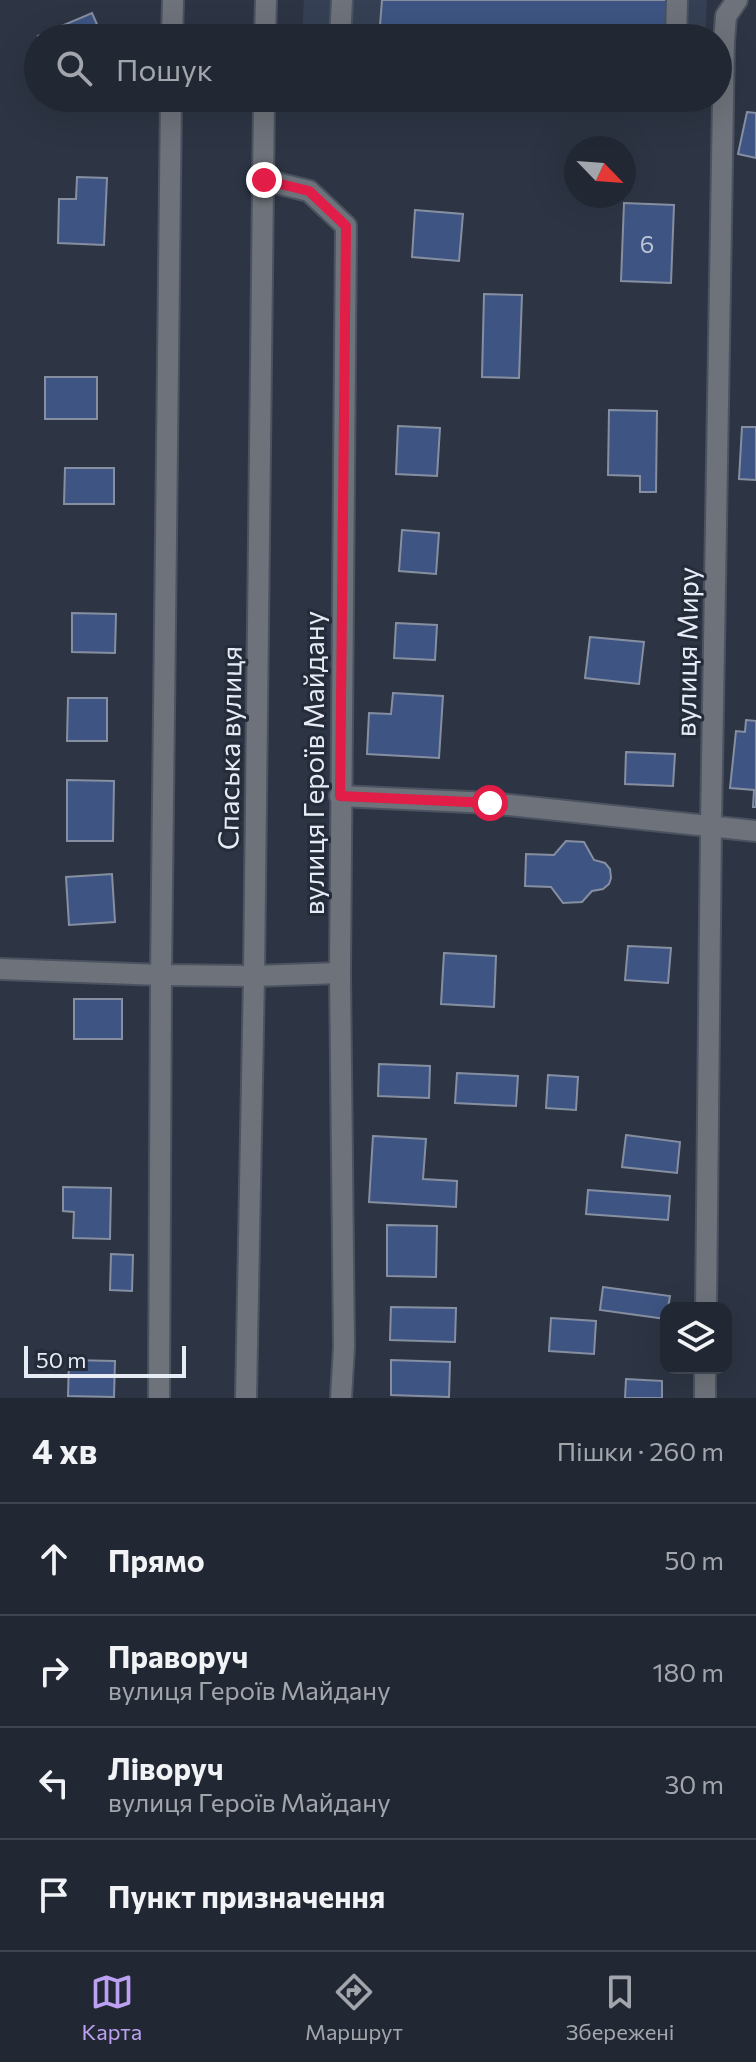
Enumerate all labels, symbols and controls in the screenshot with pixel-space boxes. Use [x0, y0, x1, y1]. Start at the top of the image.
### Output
search box [24, 24, 732, 112]
icon: search [52, 46, 96, 90]
text: Пошук [116, 50, 213, 87]
north arrow [564, 136, 636, 208]
route end [246, 162, 282, 198]
house number: 6 [640, 229, 654, 258]
street label: вулиця Миру [668, 567, 704, 737]
street label: вулиця Героїв Майдану [296, 611, 330, 915]
street label: Спаська вулиця [210, 646, 248, 850]
route start [472, 785, 508, 821]
map controls [660, 1302, 732, 1374]
button: layers [660, 1302, 732, 1374]
scale bar [24, 1342, 186, 1378]
text: 50 m [36, 1346, 86, 1373]
text: 4 хв [32, 1429, 97, 1471]
text: Пішки · 260 m [557, 1435, 724, 1466]
icon: ahead [32, 1537, 76, 1581]
text: Прямо [108, 1541, 205, 1578]
text: 50 m [664, 1544, 724, 1575]
text: Праворуч [108, 1637, 248, 1674]
icon: right [32, 1649, 76, 1693]
text: 180 m [652, 1656, 724, 1687]
text: вулиця Героїв Майдану [108, 1674, 391, 1705]
text: Ліворуч [108, 1749, 224, 1786]
icon: left [32, 1761, 76, 1805]
text: 30 m [665, 1768, 724, 1799]
text: вулиця Героїв Майдану [108, 1786, 391, 1817]
icon: arrive [32, 1873, 76, 1917]
text: Пункт призначення [108, 1877, 385, 1914]
tab: Карта [81, 1970, 142, 2045]
tab: Маршрут [305, 1970, 403, 2045]
tab: Збережені [566, 1970, 674, 2045]

